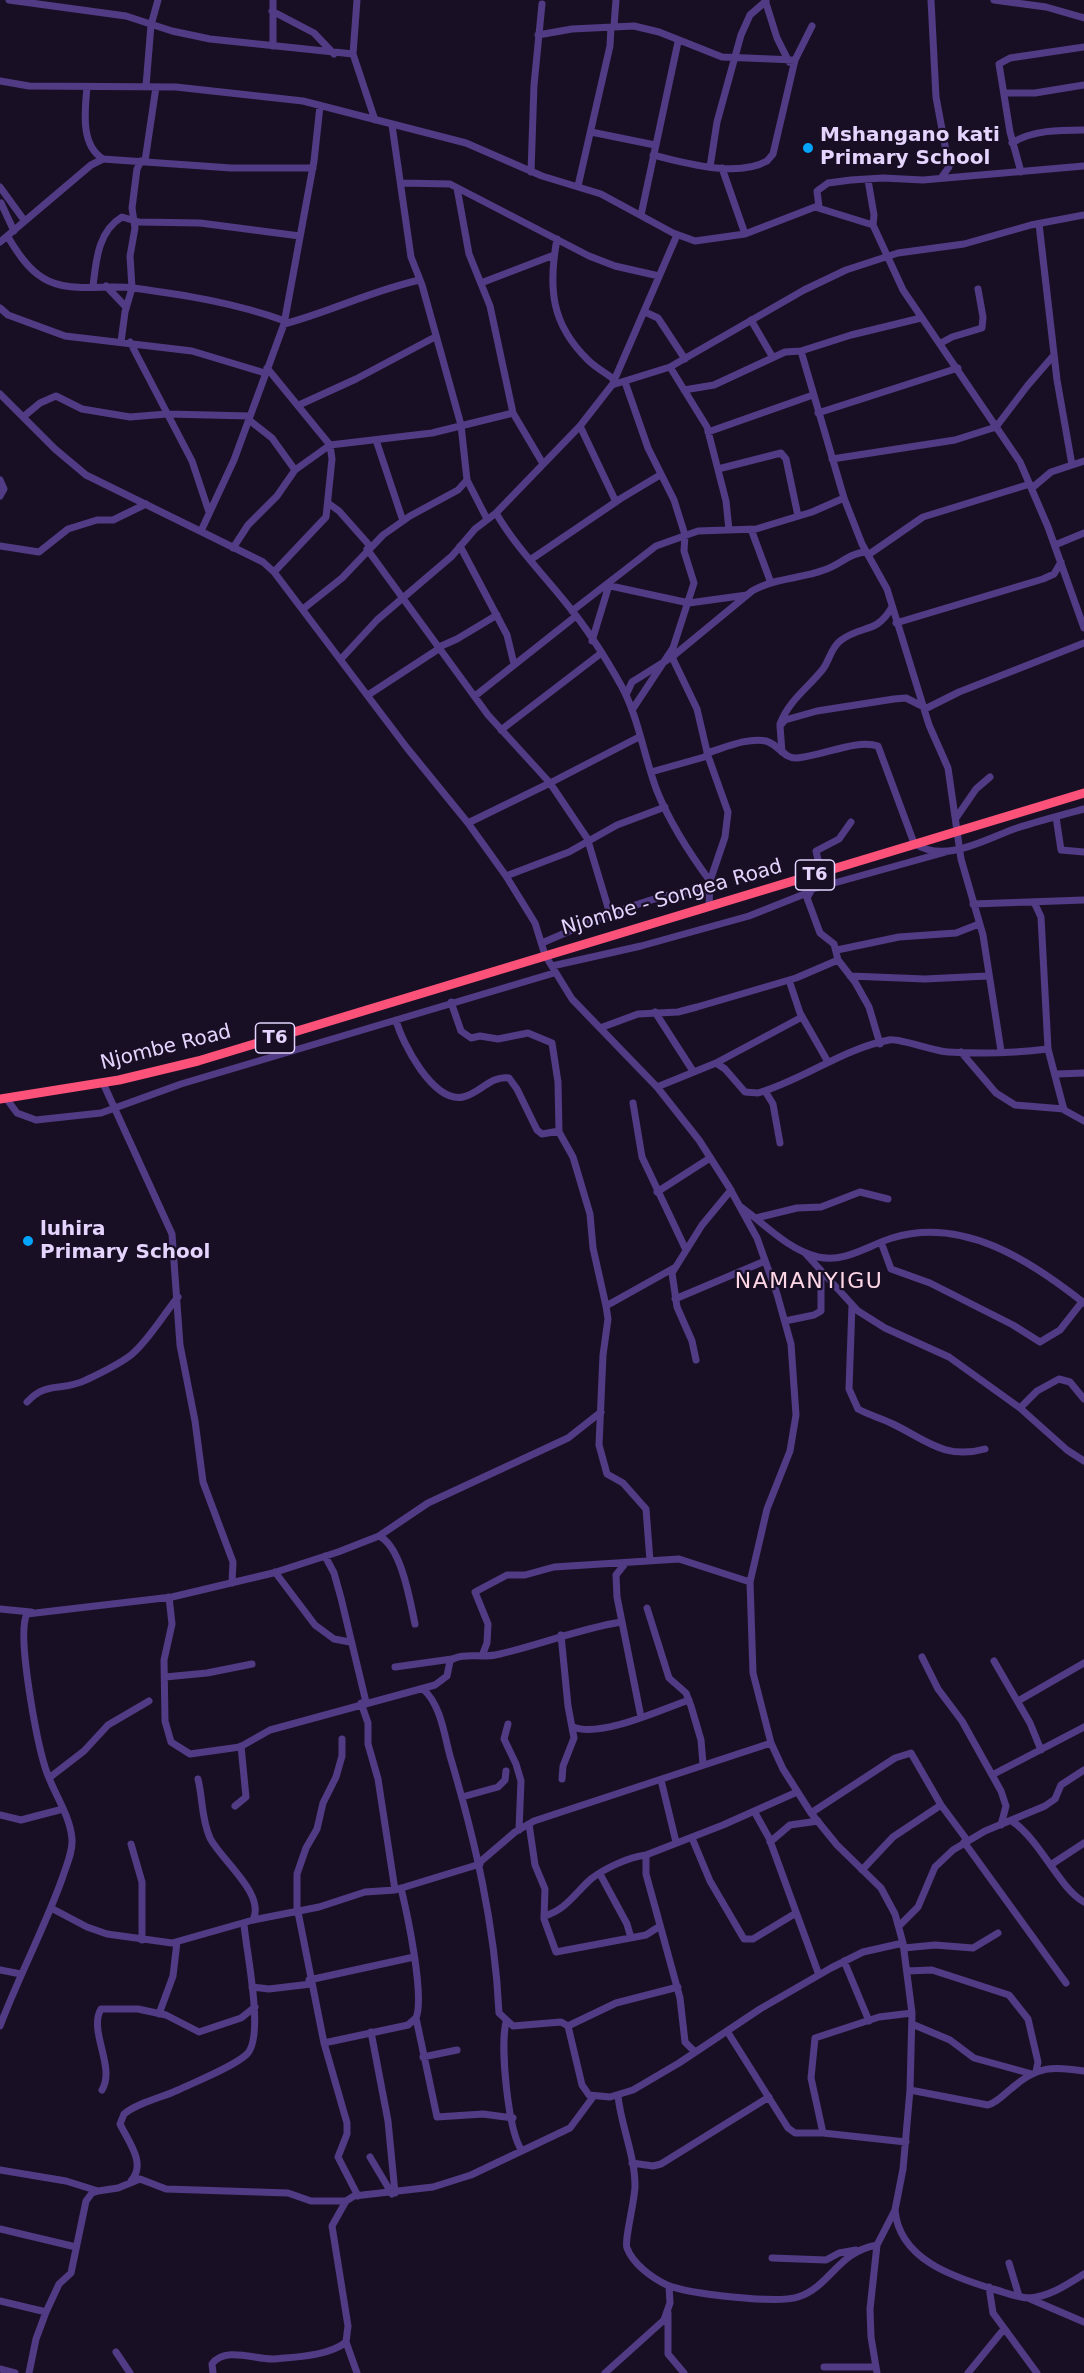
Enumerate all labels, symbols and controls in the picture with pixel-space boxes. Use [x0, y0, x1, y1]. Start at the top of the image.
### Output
place label: Mshangano kati Primary School [820, 124, 1000, 171]
marker: Mshangano kati Primary School [801, 141, 815, 155]
street label: Njombe - Songea Road [559, 855, 785, 941]
road number: T6 [796, 860, 834, 890]
street label: Njombe Road [98, 1020, 234, 1076]
road number: T6 [256, 1023, 294, 1053]
place label: luhira Primary School [40, 1218, 210, 1265]
marker: luhira Primary School [21, 1234, 35, 1248]
district label: NAMANYIGU [735, 1269, 883, 1295]

